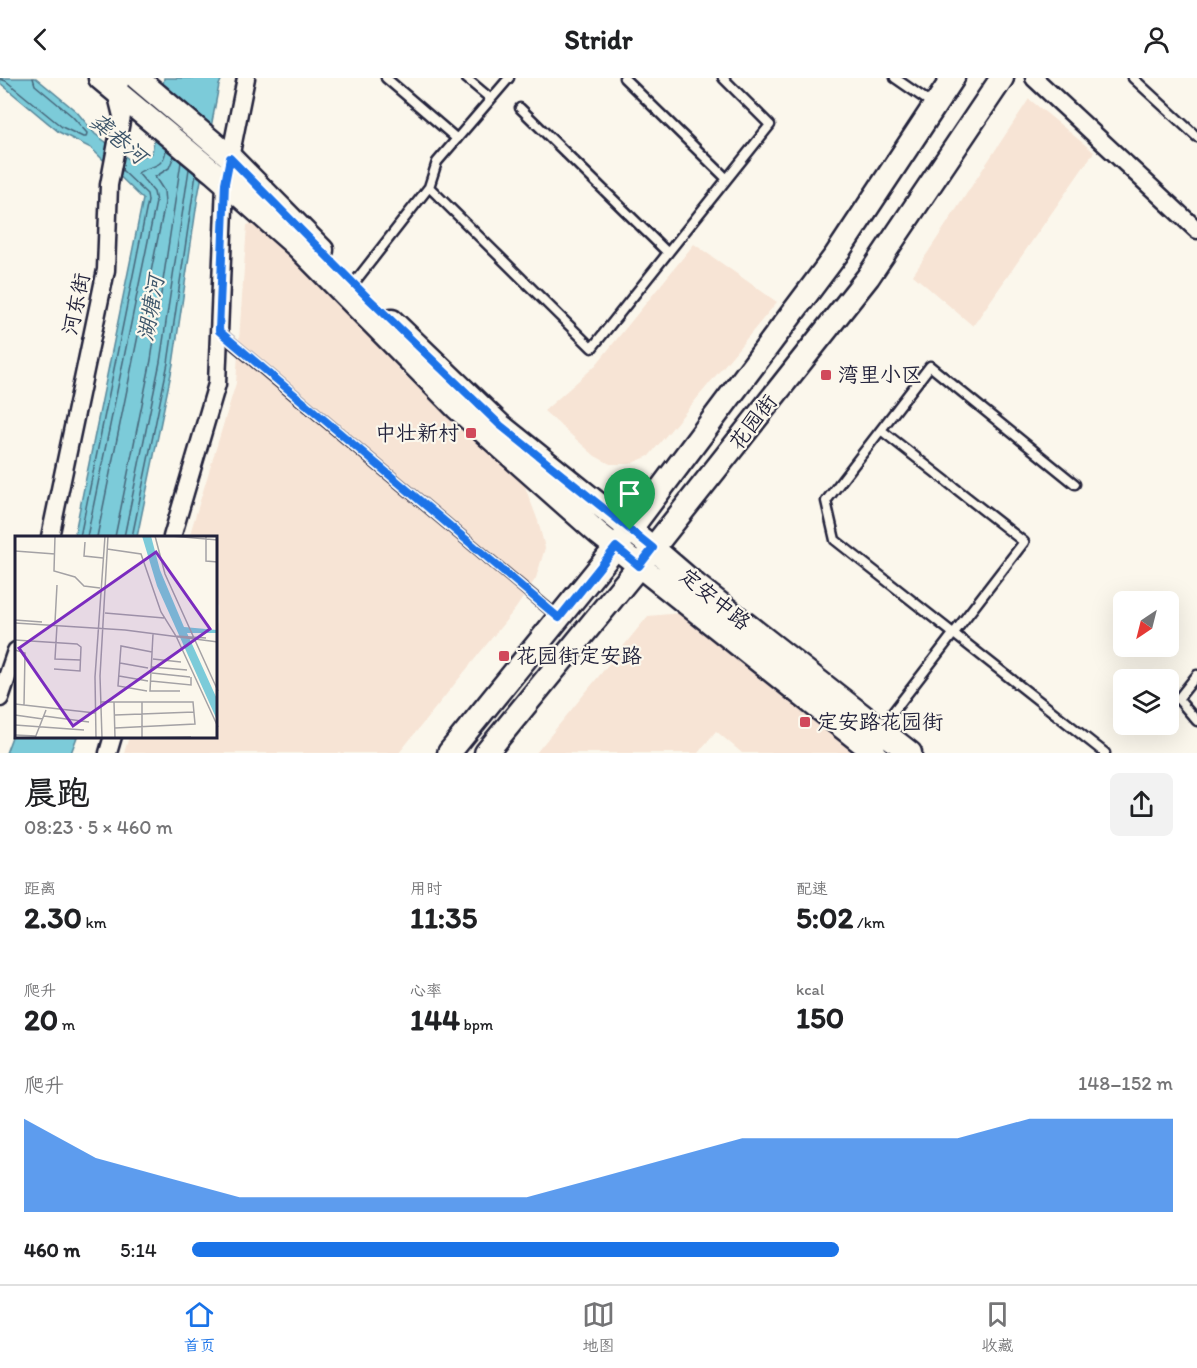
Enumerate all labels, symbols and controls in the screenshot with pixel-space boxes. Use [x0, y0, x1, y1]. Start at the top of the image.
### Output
icon: back [24, 23, 57, 56]
text: Stridr [565, 23, 632, 56]
icon: person [1140, 23, 1173, 56]
water label: 龚巷河 [85, 107, 155, 172]
street label: 河东街 [57, 270, 94, 337]
water label: 湖塘河 [131, 270, 170, 343]
place label: 湾里小区 [838, 362, 922, 387]
marker: 湾里小区 [819, 368, 833, 382]
street label: 花园街 [723, 389, 782, 454]
place label: 中壮新村 [375, 420, 459, 445]
marker: 中壮新村 [464, 426, 478, 440]
pin [604, 468, 655, 530]
icon: arrive [613, 477, 646, 510]
inset map [15, 536, 218, 738]
street label: 定安中路 [675, 562, 756, 635]
north arrow [1113, 591, 1179, 657]
map controls [1113, 591, 1179, 735]
place label: 花园街定安路 [516, 643, 642, 668]
marker: 花园街定安路 [497, 649, 511, 663]
button: layers [1113, 669, 1179, 735]
place label: 定安路花园街 [817, 709, 943, 734]
marker: 定安路花园街 [798, 715, 812, 729]
text: 晨跑 [24, 773, 90, 812]
button: share [1110, 773, 1173, 836]
text: 08:23 · 5 × 460 m [24, 815, 173, 839]
text: 距离 [24, 879, 56, 898]
text: 用时 [410, 879, 442, 898]
text: 配速 [796, 879, 828, 898]
text: 2.30 [24, 899, 82, 936]
text: 11:35 [410, 899, 477, 936]
text: 5:02 [796, 899, 853, 936]
text: km [82, 913, 107, 932]
text: /km [853, 913, 885, 932]
text: kcal [796, 980, 824, 999]
text: 爬升 [24, 981, 56, 1000]
text: 心率 [410, 981, 442, 1000]
text: 150 [796, 999, 844, 1036]
text: 20 [24, 1001, 58, 1038]
text: 144 [410, 1001, 460, 1038]
text: m [58, 1015, 75, 1034]
text: bpm [460, 1015, 493, 1034]
text: 148–152 m [1078, 1071, 1173, 1095]
text: 爬升 [24, 1073, 64, 1097]
text: 460 m [24, 1238, 80, 1262]
text: 5:14 [120, 1238, 157, 1262]
tab: 首页 [183, 1298, 216, 1356]
tab: 地图 [582, 1298, 615, 1356]
tab: 收藏 [981, 1298, 1014, 1356]

